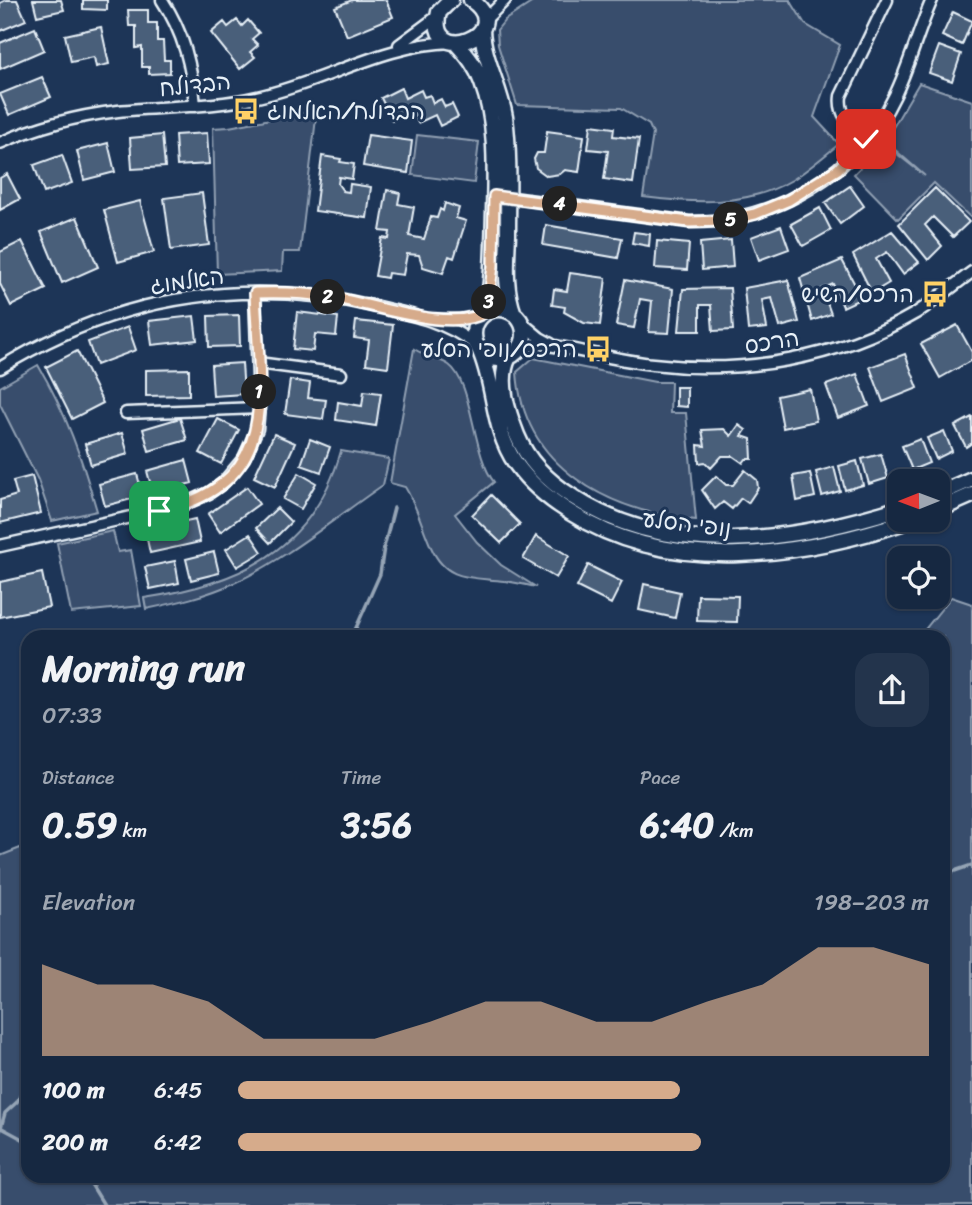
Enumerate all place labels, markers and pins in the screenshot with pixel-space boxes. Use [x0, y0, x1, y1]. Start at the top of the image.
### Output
place label: הבדולח/האלמוג [267, 91, 425, 132]
bus stop icon: הבדולח/האלמוג [231, 96, 261, 126]
pin [836, 109, 896, 169]
pin: 4 [542, 186, 578, 222]
pin: 5 [714, 202, 748, 238]
place label: הרכס/השיש [801, 274, 914, 315]
bus stop icon: הרכס/השיש [920, 279, 950, 309]
pin: 2 [310, 280, 346, 314]
pin: 3 [472, 284, 506, 320]
place label: הרכס/נופי הסלע [421, 329, 577, 370]
bus stop icon: הרכס/נופי הסלע [583, 334, 613, 364]
pin: 1 [242, 374, 276, 410]
pin [129, 481, 189, 541]

